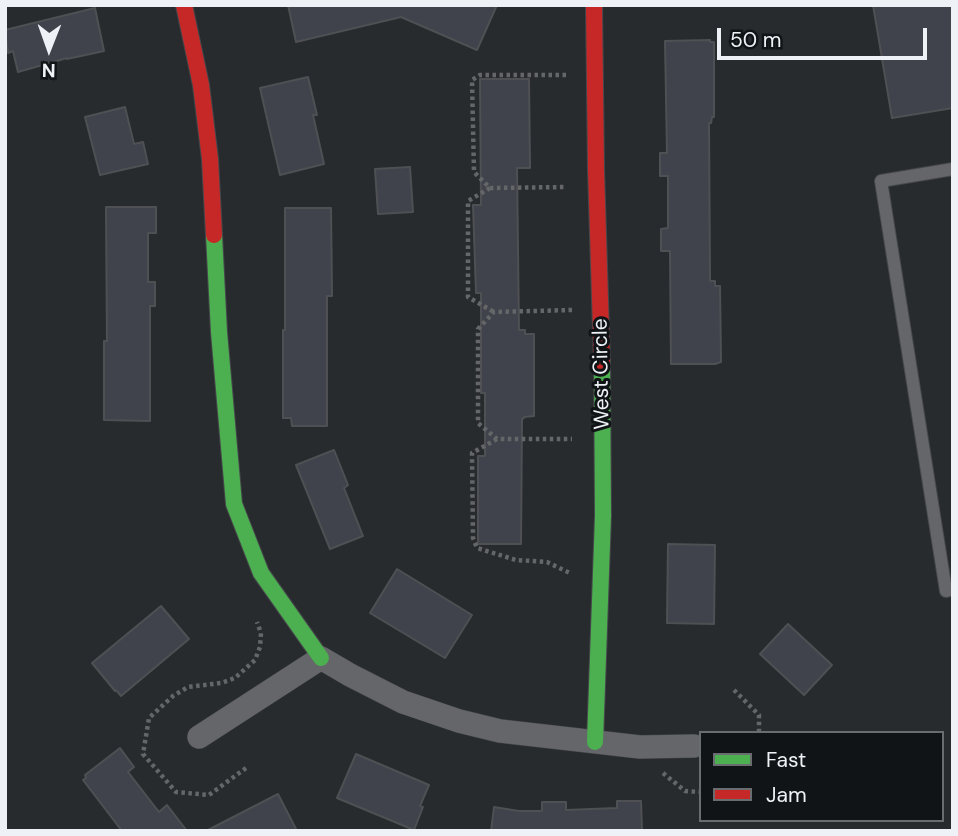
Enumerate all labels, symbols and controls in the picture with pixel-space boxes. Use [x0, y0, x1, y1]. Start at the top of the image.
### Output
north arrow [14, 14, 84, 84]
scale bar [720, 14, 930, 58]
text: 50 m [730, 26, 781, 54]
text: N [41, 58, 56, 83]
street label: West Circle [588, 318, 616, 430]
legend [699, 731, 944, 822]
text: Fast [766, 746, 806, 774]
text: Jam [766, 781, 807, 809]

